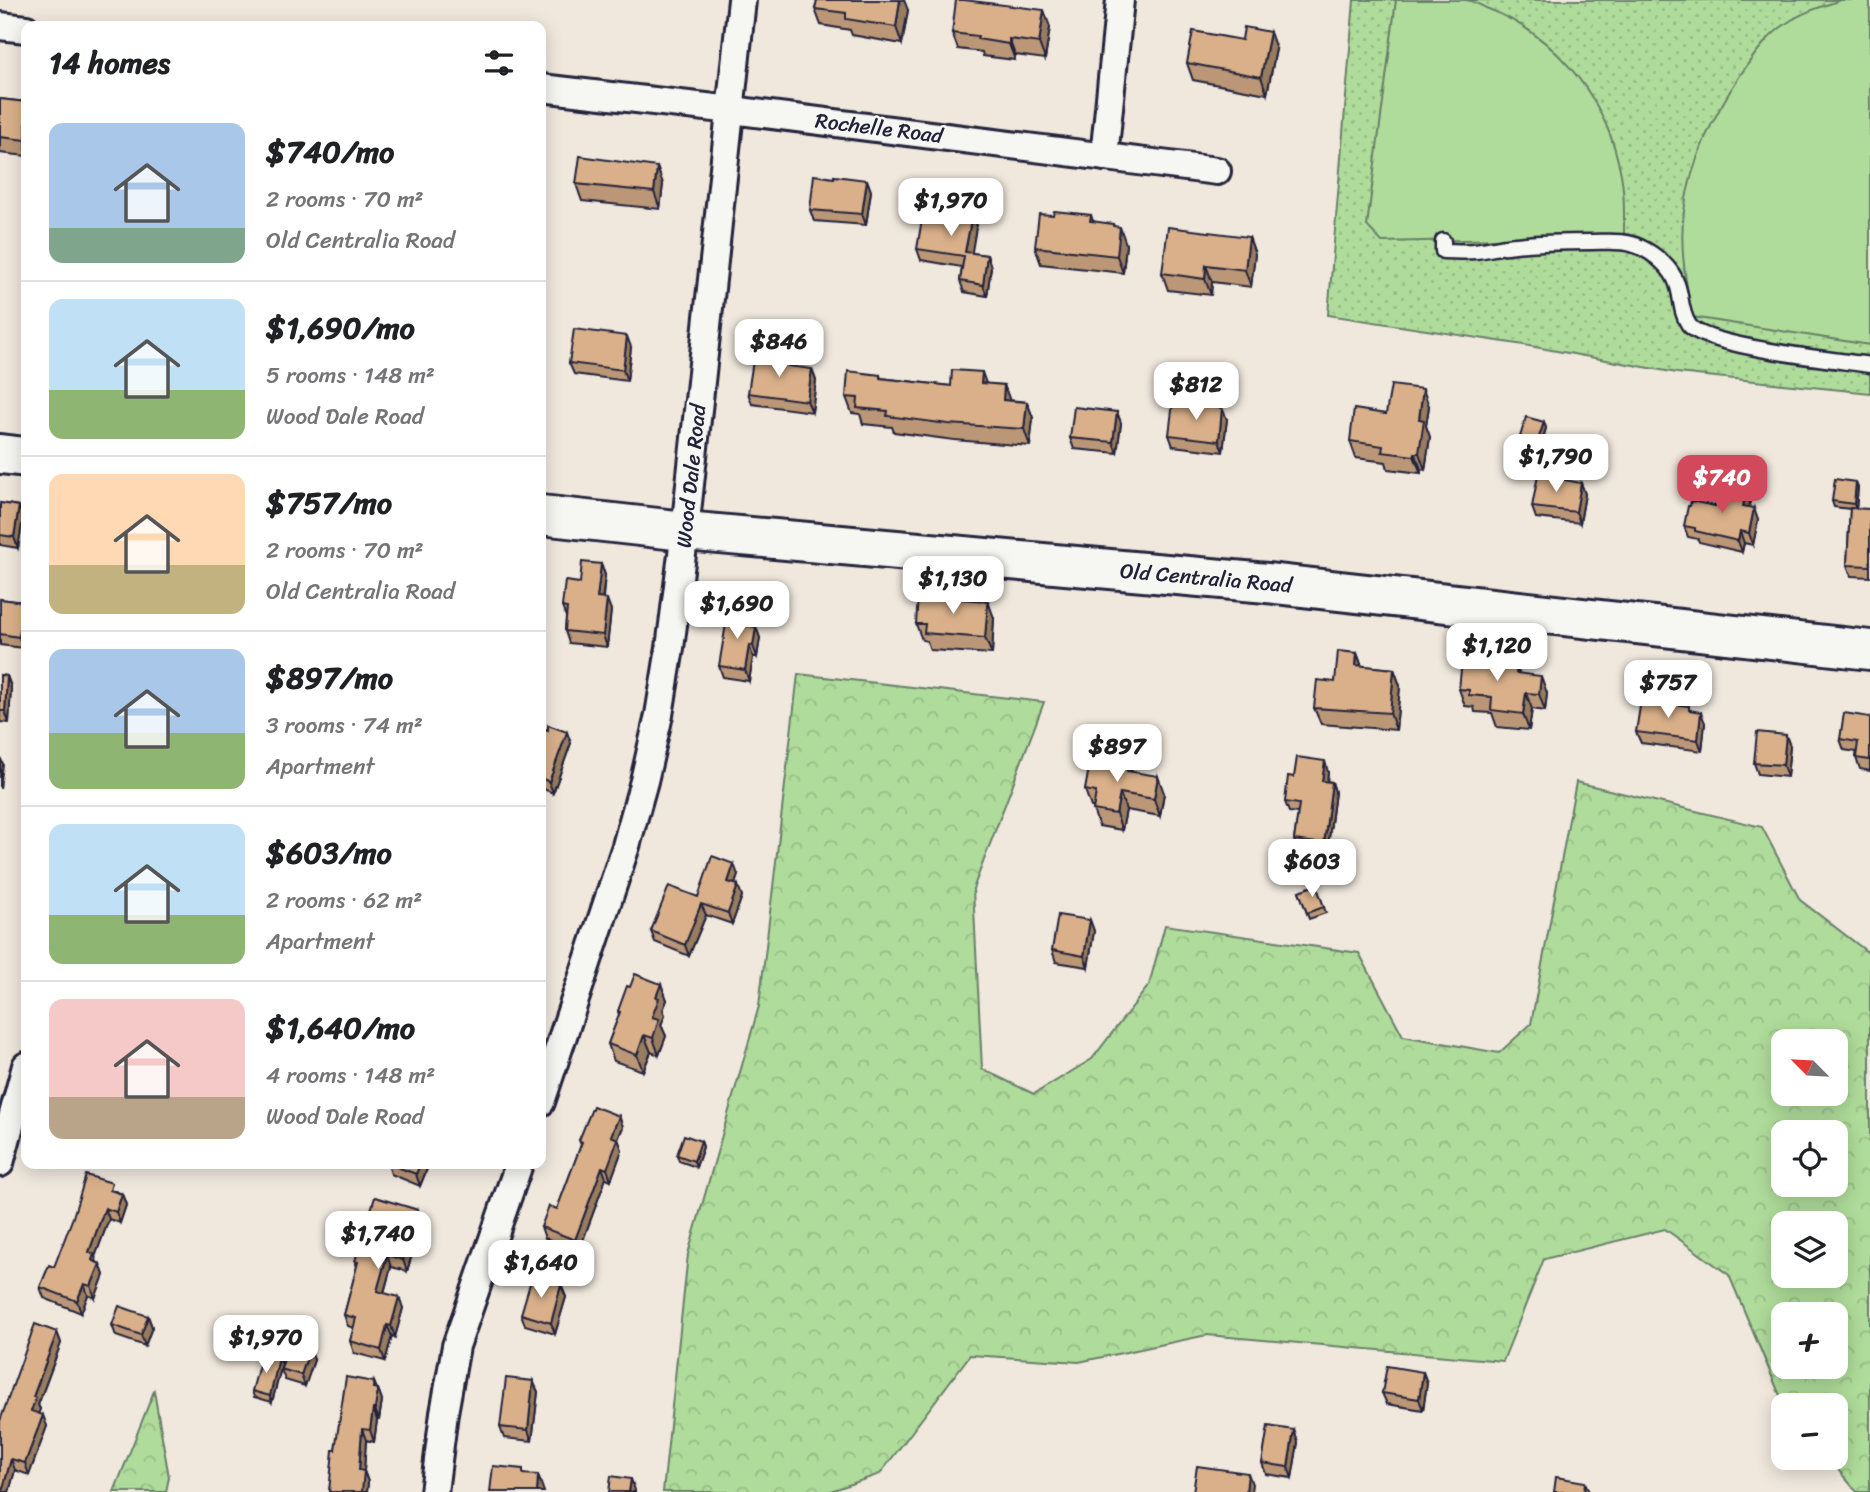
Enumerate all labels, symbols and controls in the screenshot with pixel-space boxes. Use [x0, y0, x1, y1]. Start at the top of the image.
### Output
text: 14 homes [49, 36, 170, 90]
icon: filters [480, 44, 518, 82]
street label: Rochelle Road [813, 101, 947, 155]
text: $740/mo [266, 125, 394, 179]
icon: home [105, 151, 189, 235]
pin: $1,970 [894, 178, 1008, 238]
text: 2 rooms · 70 m² [266, 179, 424, 220]
text: $1,970 [914, 180, 988, 221]
text: Old Centralia Road [266, 220, 455, 261]
text: $1,690/mo [266, 301, 415, 355]
pin: $846 [738, 320, 820, 379]
text: $846 [751, 321, 807, 362]
icon: home [105, 327, 189, 411]
text: 5 rooms · 148 m² [266, 355, 435, 396]
pin: $812 [1155, 362, 1237, 422]
text: $812 [1170, 364, 1222, 405]
text: Wood Dale Road [266, 396, 424, 437]
street label: Wood Dale Road [665, 400, 718, 550]
pin: $1,790 [1499, 434, 1613, 494]
text: $1,790 [1519, 436, 1593, 477]
pin: $740 [1681, 456, 1763, 515]
text: $740 [1693, 457, 1751, 498]
text: $757/mo [266, 476, 392, 530]
icon: home [105, 502, 189, 586]
text: 2 rooms · 70 m² [266, 530, 424, 571]
street label: Old Centralia Road [1118, 552, 1296, 605]
pin: $1,130 [896, 556, 1010, 616]
text: $1,130 [919, 558, 987, 599]
text: Old Centralia Road [266, 571, 455, 612]
pin: $1,690 [680, 582, 794, 641]
text: $1,690 [700, 583, 774, 624]
pin: $1,120 [1440, 624, 1554, 683]
text: $1,120 [1462, 625, 1532, 666]
text: $897/mo [266, 651, 393, 705]
pin: $757 [1627, 660, 1709, 720]
text: $757 [1640, 662, 1696, 703]
icon: home [105, 677, 189, 761]
text: 3 rooms · 74 m² [266, 705, 423, 746]
pin: $897 [1076, 724, 1158, 784]
text: $897 [1089, 726, 1145, 767]
text: Apartment [266, 746, 375, 787]
text: $603/mo [266, 826, 392, 880]
pin: $603 [1271, 839, 1353, 899]
text: $603 [1284, 841, 1340, 882]
icon: home [105, 852, 189, 936]
text: 2 rooms · 62 m² [266, 880, 422, 921]
text: Apartment [266, 921, 375, 962]
text: $1,640/mo [266, 1001, 415, 1055]
icon: home [105, 1027, 189, 1111]
north arrow [1771, 1029, 1848, 1106]
map controls [1771, 1029, 1848, 1470]
text: 4 rooms · 148 m² [266, 1055, 435, 1096]
text: Wood Dale Road [266, 1096, 424, 1137]
button: locate [1771, 1120, 1848, 1197]
button: layers [1771, 1211, 1848, 1288]
pin: $1,740 [321, 1212, 435, 1271]
text: $1,740 [341, 1213, 415, 1254]
pin: $1,640 [484, 1240, 598, 1300]
text: $1,640 [504, 1242, 578, 1283]
button: + [1771, 1302, 1848, 1379]
pin: $1,970 [209, 1316, 323, 1375]
text: $1,970 [229, 1317, 303, 1358]
button: − [1771, 1393, 1848, 1470]

